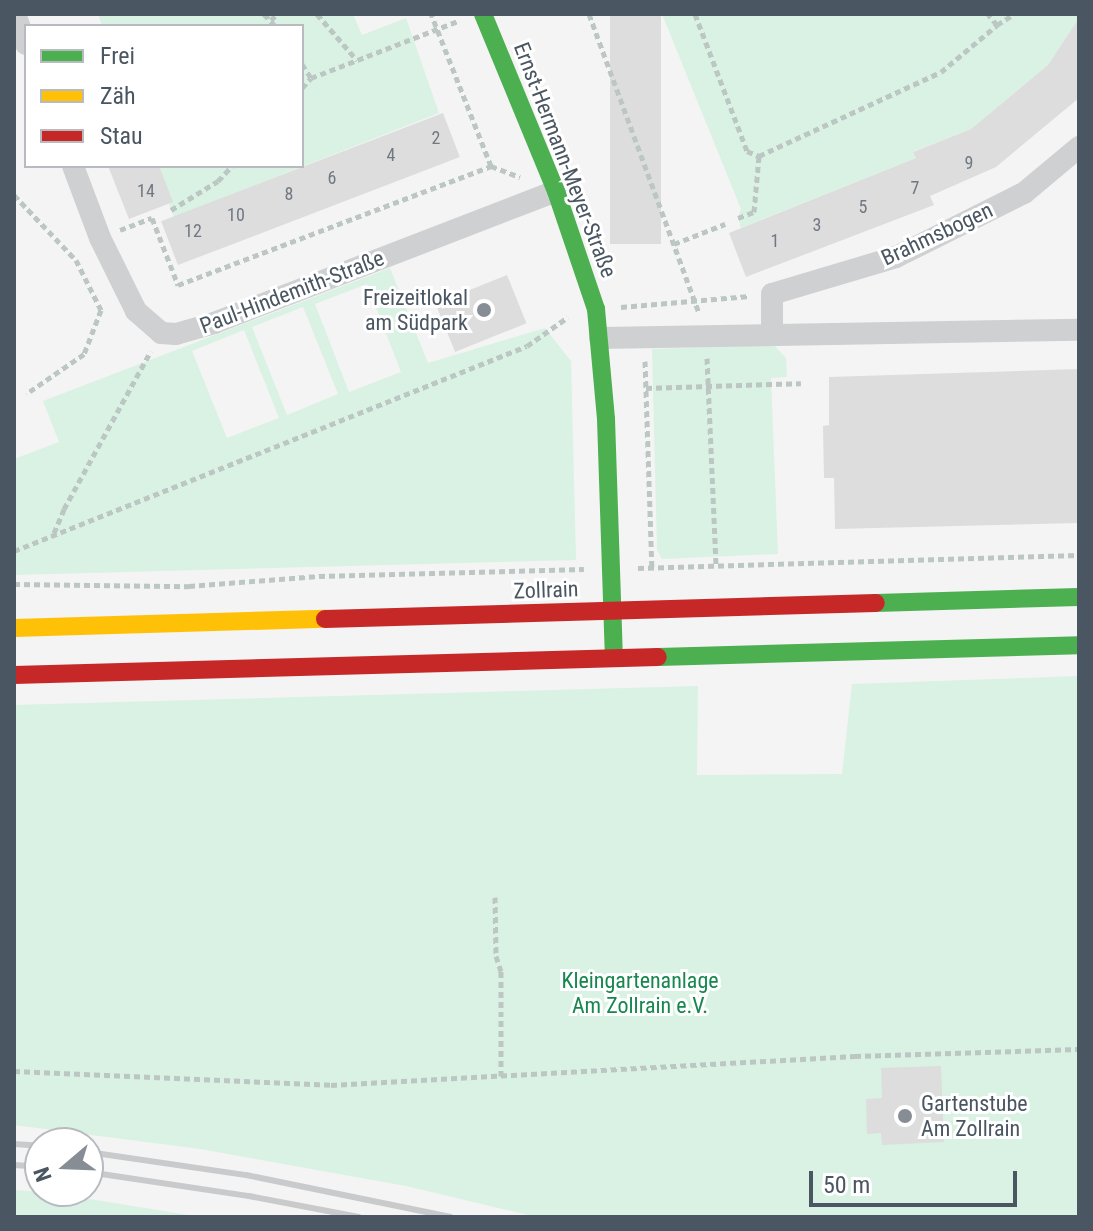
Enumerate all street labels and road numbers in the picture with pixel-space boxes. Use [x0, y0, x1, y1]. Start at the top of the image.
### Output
street label: Ernst-Hermann-Meyer-Straße [508, 39, 622, 281]
street label: Brahmsbogen [877, 197, 997, 271]
street label: Paul-Hindemith-Straße [196, 245, 388, 339]
street label: Zollrain [513, 576, 579, 604]

